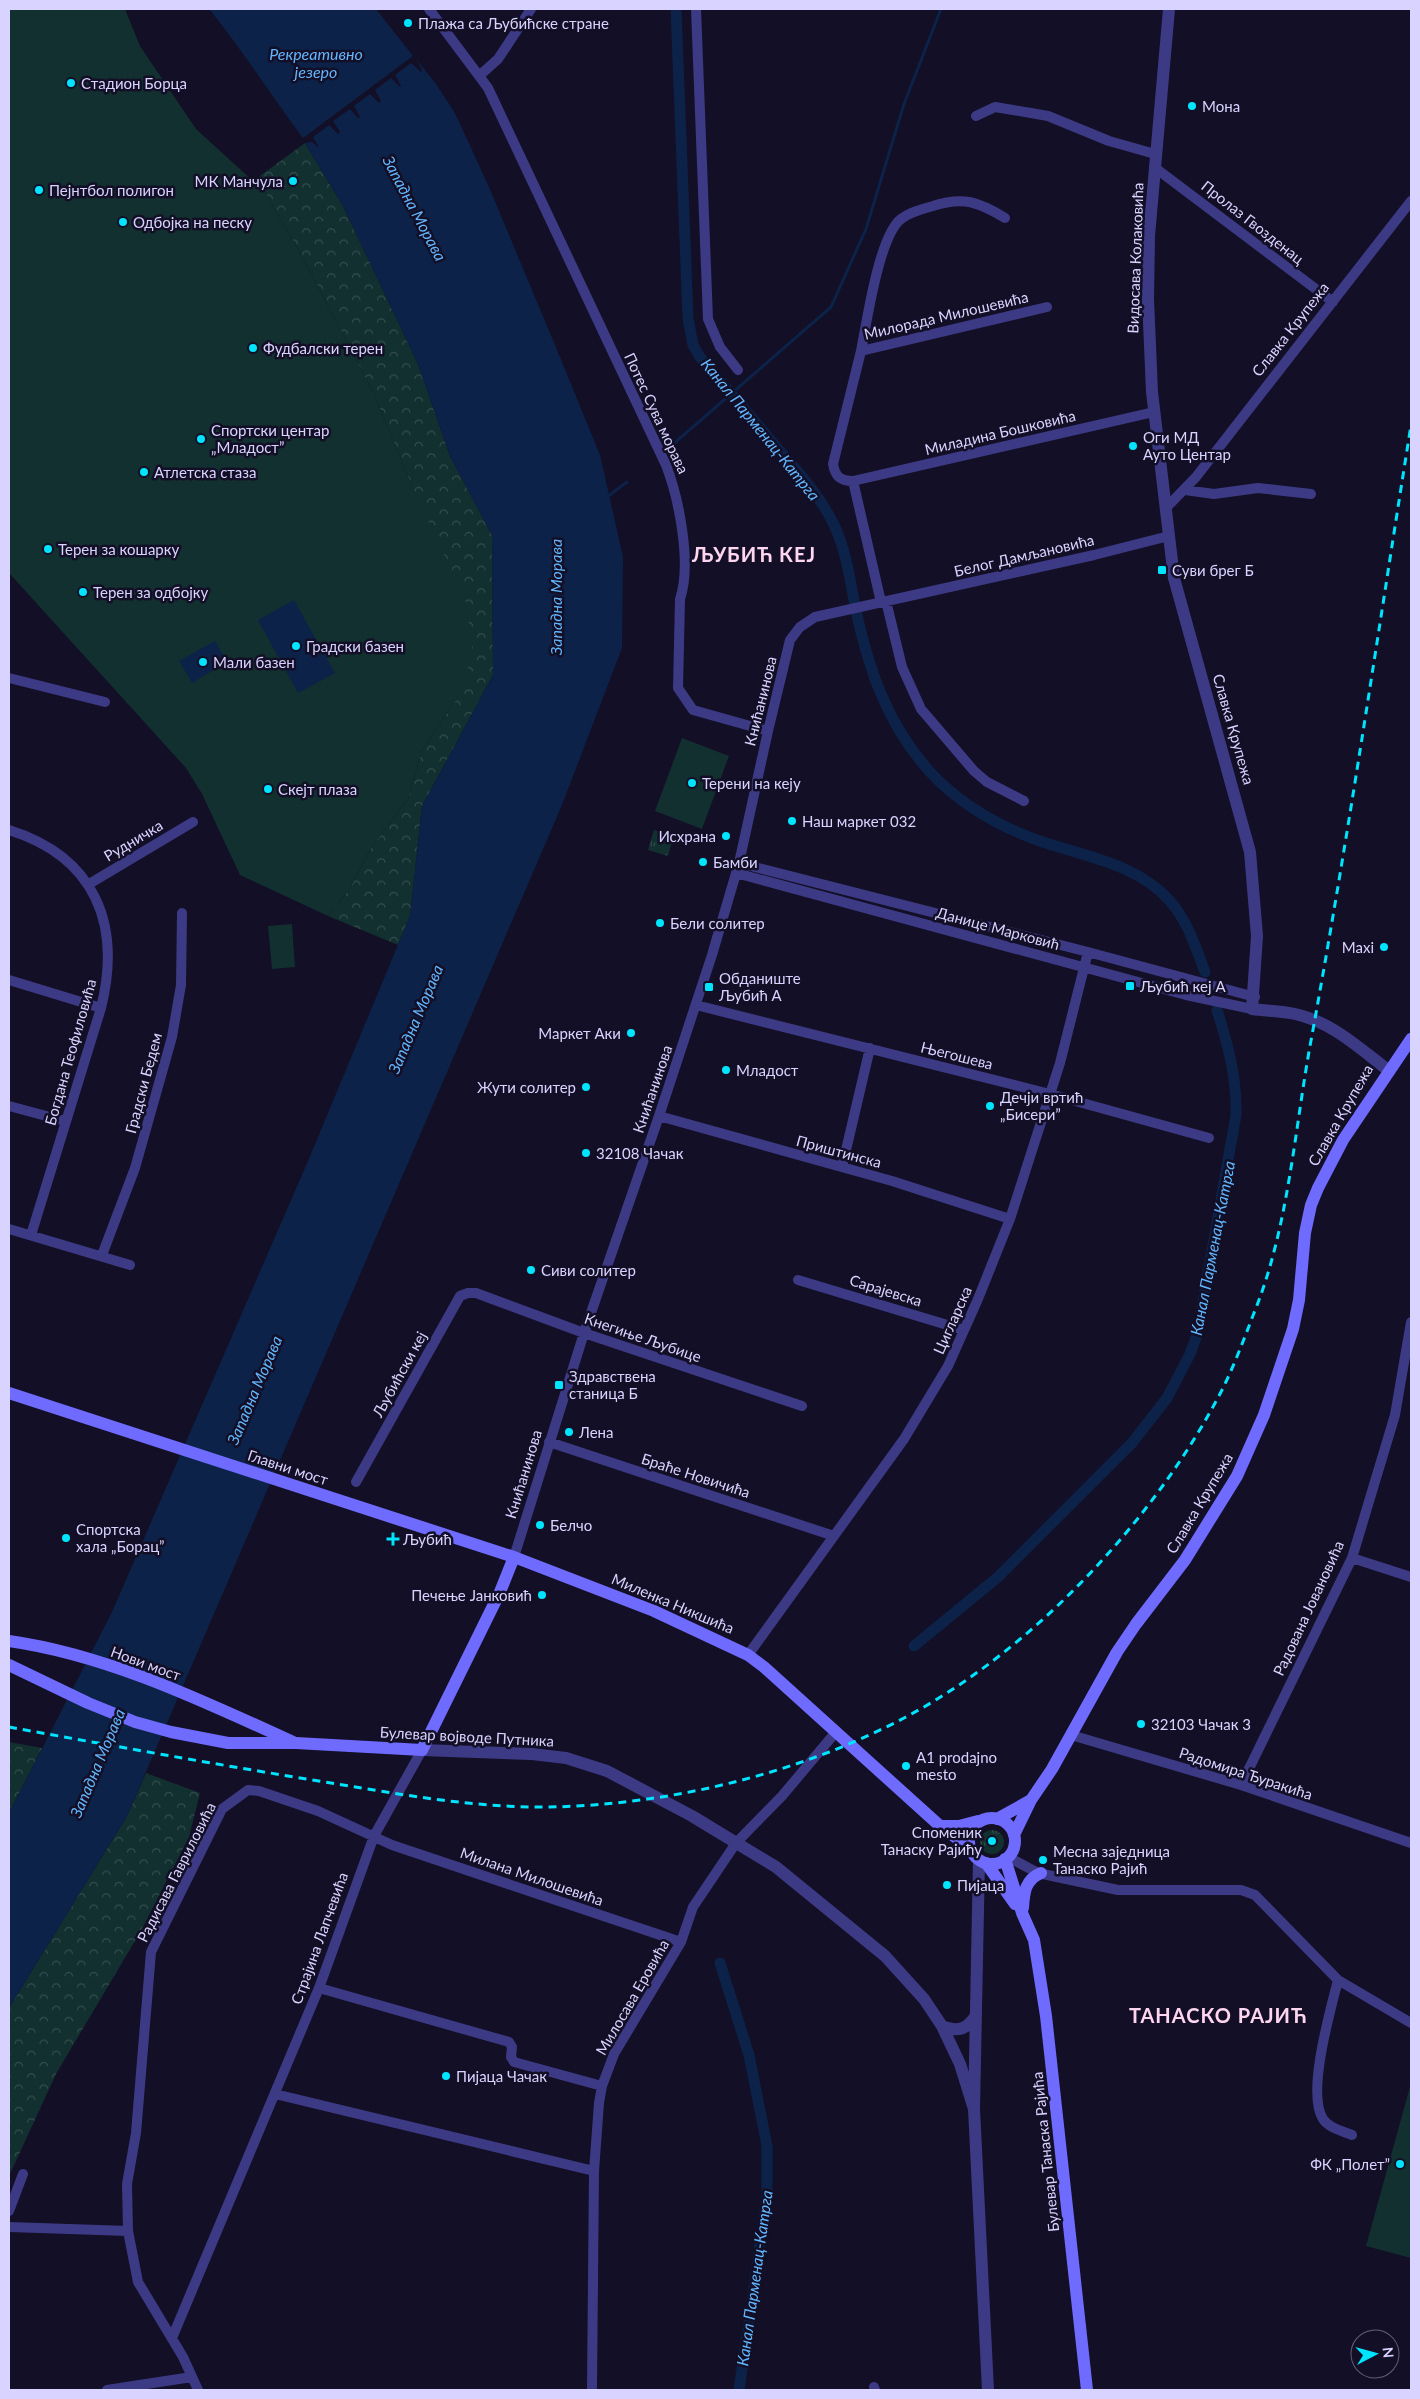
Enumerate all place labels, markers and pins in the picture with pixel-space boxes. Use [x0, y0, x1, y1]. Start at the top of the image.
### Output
place label: Плажа са Љубићске стране [418, 14, 609, 32]
marker: Плажа са Љубићске стране [402, 17, 414, 29]
place label: Стадион Борца [81, 74, 187, 92]
marker: Стадион Борца [65, 77, 77, 89]
place label: Мона [1202, 97, 1240, 115]
marker: Мона [1186, 100, 1198, 112]
place label: МК Манчула [195, 172, 283, 190]
marker: МК Манчула [287, 175, 299, 187]
place label: Пејнтбол полигон [49, 181, 174, 199]
marker: Пејнтбол полигон [33, 184, 45, 196]
place label: Одбојка на песку [133, 213, 252, 231]
marker: Одбојка на песку [117, 216, 129, 228]
place label: Фудбалски терен [263, 339, 383, 357]
marker: Фудбалски терен [247, 342, 259, 354]
place label: Спортски центар „Младост” [211, 421, 329, 456]
place label: Оги МД Ауто Центар [1143, 428, 1231, 463]
marker: Спортски центар „Младост” [195, 433, 207, 445]
marker: Оги МД Ауто Центар [1127, 440, 1139, 452]
place label: Атлетска стаза [154, 463, 257, 481]
marker: Атлетска стаза [138, 466, 150, 478]
place label: Терен за кошарку [58, 540, 180, 558]
marker: Терен за кошарку [42, 543, 54, 555]
place label: Суви брег Б [1172, 561, 1254, 579]
marker: Суви брег Б [1156, 564, 1168, 576]
place label: Терен за одбојку [93, 583, 209, 601]
marker: Терен за одбојку [77, 586, 89, 598]
place label: Градски базен [306, 637, 404, 655]
marker: Градски базен [290, 640, 302, 652]
place label: Мали базен [213, 653, 295, 671]
marker: Мали базен [197, 656, 209, 668]
place label: Терени на кеју [702, 774, 801, 792]
marker: Терени на кеју [686, 777, 698, 789]
place label: Скејт плаза [278, 780, 357, 798]
marker: Скејт плаза [262, 783, 274, 795]
place label: Наш маркет 032 [802, 812, 916, 830]
marker: Наш маркет 032 [786, 815, 798, 827]
place label: Исхрана [658, 827, 716, 845]
marker: Исхрана [720, 830, 732, 842]
place label: Бамби [713, 853, 758, 871]
marker: Бамби [697, 856, 709, 868]
place label: Бели солитер [670, 914, 765, 932]
marker: Бели солитер [654, 917, 666, 929]
place label: Maxi [1342, 938, 1374, 956]
marker: Maxi [1378, 941, 1390, 953]
place label: Обданиште Љубић А [718, 969, 801, 1004]
place label: Љубић кеј А [1139, 977, 1226, 995]
marker: Љубић кеј А [1124, 980, 1136, 992]
marker: Обданиште Љубић А [703, 981, 715, 993]
place label: Маркет Аки [538, 1024, 621, 1042]
marker: Маркет Аки [625, 1027, 637, 1039]
place label: Младост [736, 1061, 799, 1079]
marker: Младост [720, 1064, 732, 1076]
place label: Жути солитер [477, 1078, 576, 1096]
marker: Жути солитер [580, 1081, 592, 1093]
place label: Дечји вртић „Бисери” [1000, 1088, 1083, 1123]
marker: Дечји вртић „Бисери” [984, 1100, 996, 1112]
place label: 32108 Чачак [596, 1144, 684, 1162]
marker: 32108 Чачак [580, 1147, 592, 1159]
place label: Сиви солитер [541, 1261, 636, 1279]
marker: Сиви солитер [525, 1264, 537, 1276]
place label: Здравствена станица Б [569, 1367, 656, 1402]
marker: Здравствена станица Б [553, 1379, 565, 1391]
place label: Лена [578, 1423, 613, 1441]
marker: Лена [563, 1426, 575, 1438]
place label: Белчо [550, 1516, 592, 1534]
marker: Белчо [534, 1519, 546, 1531]
place label: Спортска хала „Борац” [76, 1520, 164, 1555]
place label: Љубић [402, 1530, 452, 1548]
marker: Спортска хала „Борац” [60, 1532, 72, 1544]
marker: Љубић [387, 1533, 399, 1545]
place label: Печење Јанковић [411, 1586, 532, 1604]
marker: Печење Јанковић [536, 1589, 548, 1601]
place label: 32103 Чачак 3 [1151, 1715, 1251, 1733]
marker: 32103 Чачак 3 [1135, 1718, 1147, 1730]
place label: A1 prodajno mesto [916, 1748, 997, 1783]
marker: A1 prodajno mesto [900, 1760, 912, 1772]
place label: Споменик Танаску Рајићу [881, 1823, 982, 1858]
marker: Споменик Танаску Рајићу [986, 1835, 998, 1847]
place label: Месна заједница Танаско Рајић [1053, 1842, 1170, 1877]
marker: Месна заједница Танаско Рајић [1037, 1854, 1049, 1866]
place label: Пијаца [957, 1876, 1004, 1894]
marker: Пијаца [941, 1879, 953, 1891]
place label: Пијаца Чачак [456, 2067, 547, 2085]
marker: Пијаца Чачак [440, 2070, 452, 2082]
place label: ФК „Полет” [1310, 2155, 1390, 2173]
marker: ФК „Полет” [1394, 2158, 1406, 2170]

